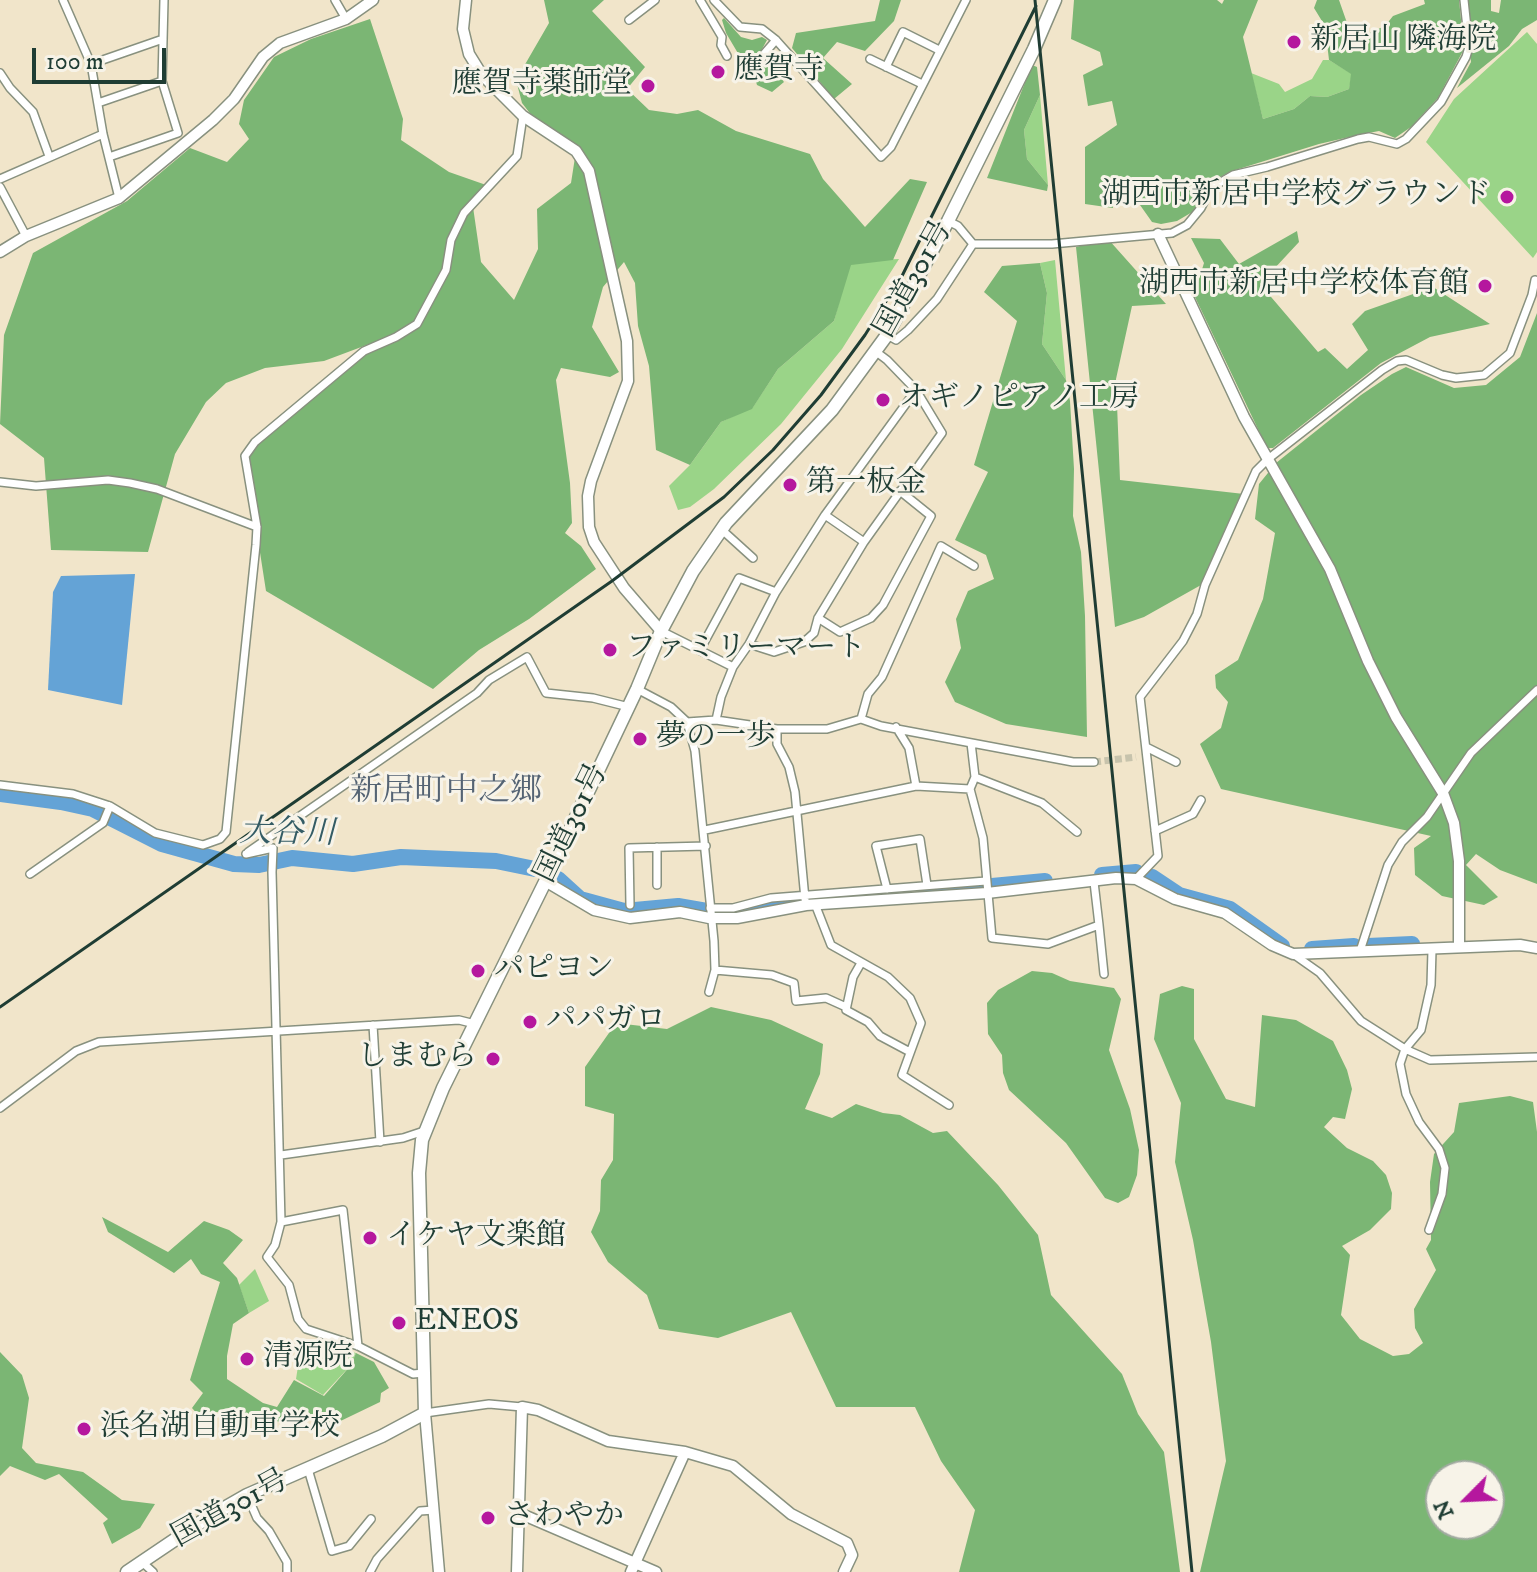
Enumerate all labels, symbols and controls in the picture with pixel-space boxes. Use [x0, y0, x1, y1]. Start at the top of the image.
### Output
place label: 新居山 隣海院 [1310, 24, 1496, 60]
scale bar [36, 32, 170, 82]
marker: 新居山 隣海院 [1285, 33, 1303, 51]
text: 100 m [46, 47, 104, 77]
place label: 應賀寺 [734, 54, 824, 90]
marker: 應賀寺 [709, 63, 727, 81]
place label: 應賀寺薬師堂 [452, 68, 632, 104]
marker: 應賀寺薬師堂 [639, 77, 657, 95]
place label: 湖西市新居中学校グラウンド [1101, 179, 1491, 215]
marker: 湖西市新居中学校グラウンド [1498, 188, 1516, 206]
street label: 国道301号 [868, 215, 962, 345]
place label: 湖西市新居中学校体育館 [1139, 268, 1469, 304]
marker: 湖西市新居中学校体育館 [1476, 277, 1494, 295]
place label: オギノピアノ工房 [899, 382, 1139, 418]
marker: オギノピアノ工房 [874, 391, 892, 409]
place label: 第一板金 [806, 467, 926, 503]
marker: 第一板金 [781, 476, 799, 494]
place label: ファミリーマート [626, 632, 866, 668]
marker: ファミリーマート [601, 641, 619, 659]
place label: 夢の一歩 [656, 721, 776, 757]
marker: 夢の一歩 [631, 730, 649, 748]
street label: 国道301号 [529, 758, 617, 890]
district label: 新居町中之郷 [350, 774, 542, 812]
water label: 大谷川 [239, 815, 335, 855]
place label: パピヨン [494, 953, 614, 989]
marker: パピヨン [469, 962, 487, 980]
place label: パパガロ [546, 1004, 666, 1040]
marker: パパガロ [521, 1013, 539, 1031]
place label: しまむら [357, 1041, 477, 1077]
marker: しまむら [484, 1050, 502, 1068]
place label: イケヤ文楽館 [386, 1220, 566, 1256]
marker: イケヤ文楽館 [361, 1229, 379, 1247]
place label: ENEOS [415, 1305, 519, 1341]
marker: ENEOS [390, 1314, 408, 1332]
place label: 清源院 [263, 1341, 353, 1377]
marker: 清源院 [238, 1350, 256, 1368]
place label: 浜名湖自動車学校 [100, 1411, 340, 1447]
marker: 浜名湖自動車学校 [75, 1420, 93, 1438]
north arrow [1425, 1460, 1505, 1540]
street label: 国道301号 [166, 1463, 296, 1557]
text: N [1428, 1495, 1460, 1523]
place label: さわやか [504, 1500, 624, 1536]
marker: さわやか [479, 1509, 497, 1527]

